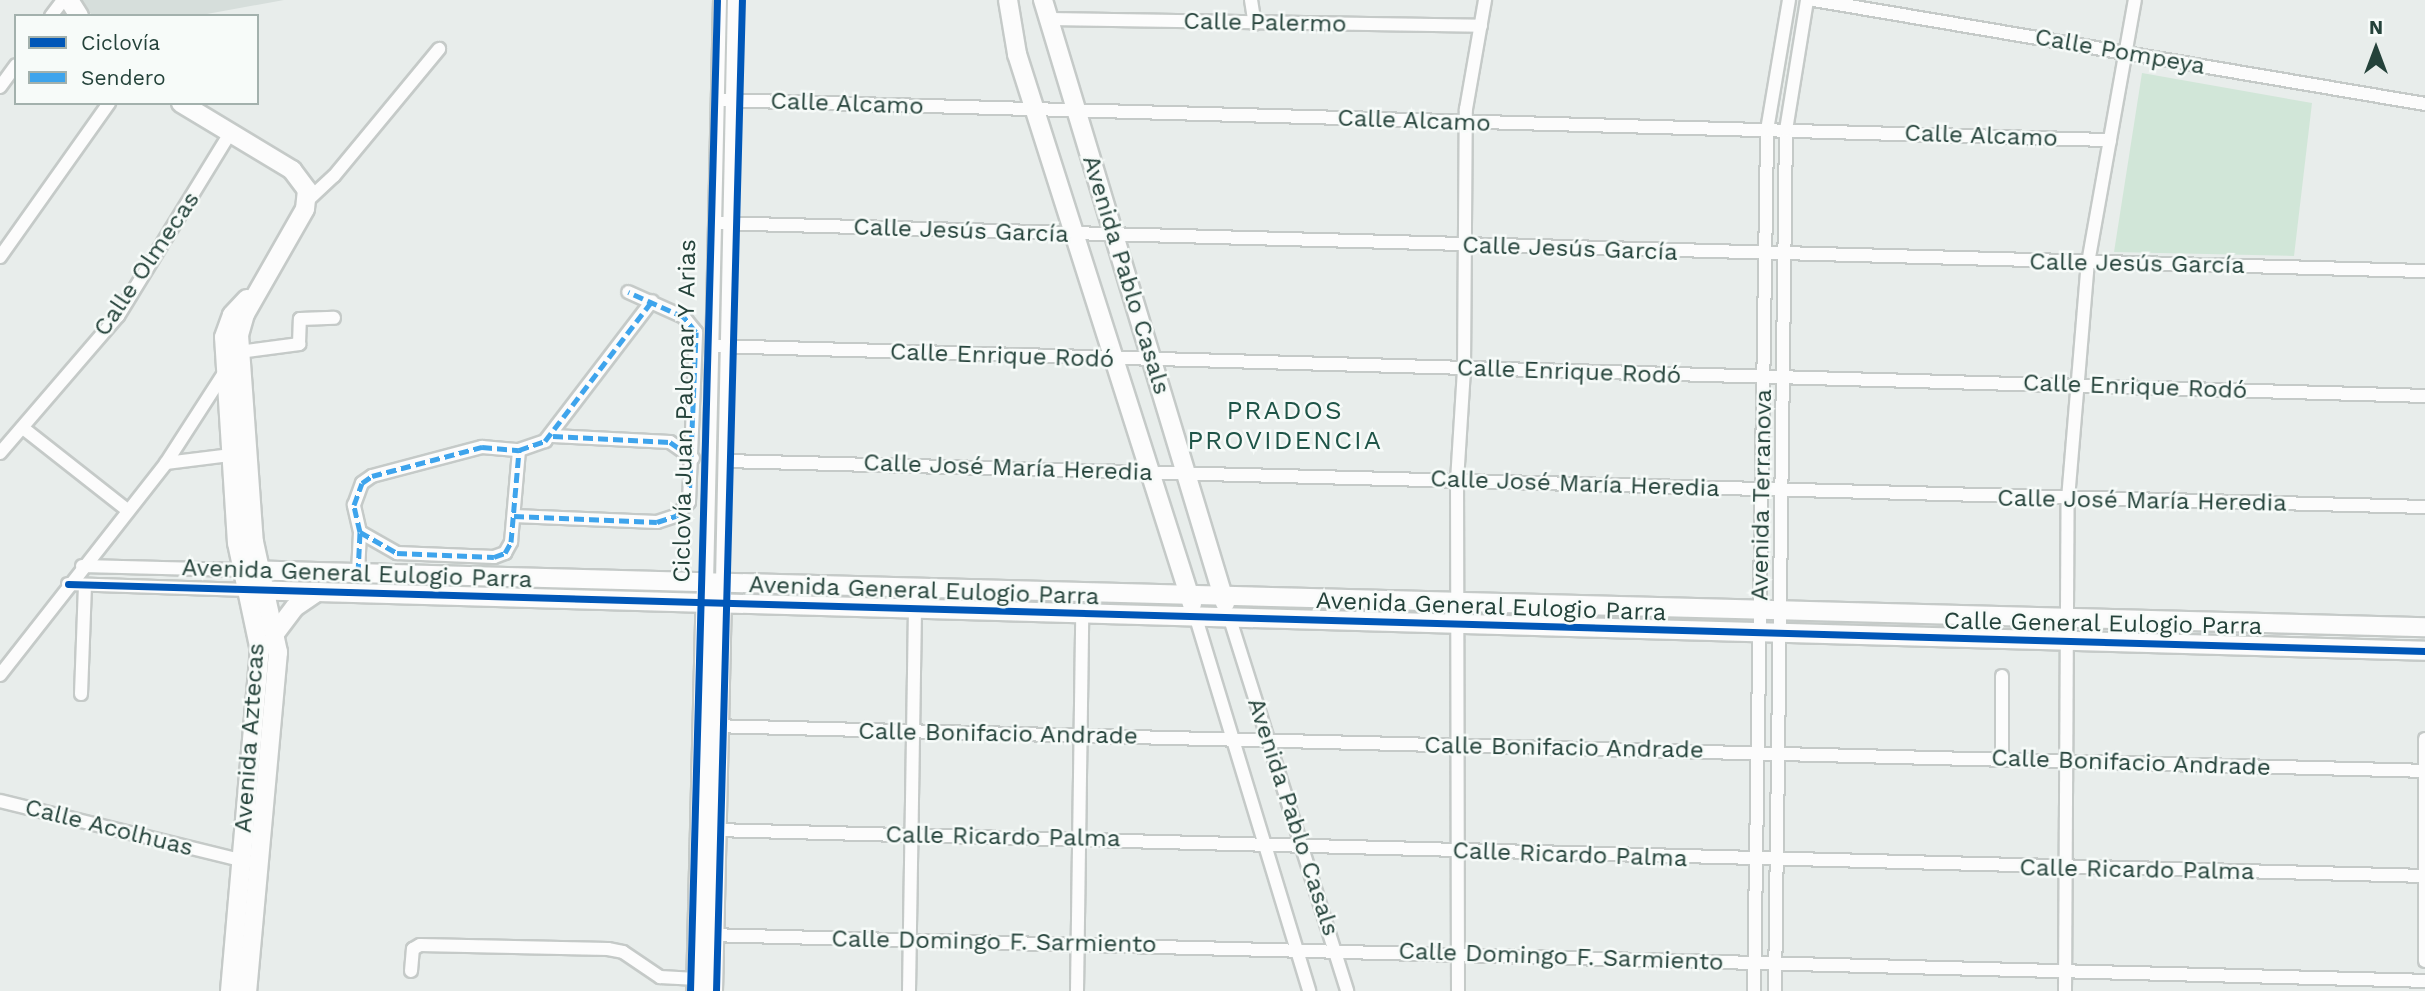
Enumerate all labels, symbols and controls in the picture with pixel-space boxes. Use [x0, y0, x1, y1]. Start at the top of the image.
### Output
street label: Calle Palermo [1183, 7, 1347, 39]
legend [14, 14, 259, 105]
north arrow [2341, 14, 2411, 84]
text: N [2369, 16, 2383, 39]
street label: Calle Pompeya [2033, 23, 2207, 81]
text: Ciclovía [81, 30, 160, 55]
text: Sendero [81, 65, 166, 90]
street label: Calle Alcamo [769, 87, 925, 121]
street label: Calle Alcamo [1336, 104, 1492, 138]
street label: Calle Alcamo [1903, 119, 2059, 153]
street label: Avenida Pablo Casals [1076, 152, 1176, 398]
street label: Calle Olmecas [88, 186, 206, 342]
street label: Calle Jesús García [853, 213, 1069, 249]
street label: Calle Jesús García [1462, 231, 1678, 267]
street label: Ciclovía Juan Palomar Y Arias [668, 237, 702, 585]
street label: Calle Jesús García [2029, 248, 2245, 280]
street label: Calle Enrique Rodó [889, 338, 1115, 374]
street label: Calle Enrique Rodó [1456, 354, 1682, 390]
street label: Calle Enrique Rodó [2022, 369, 2248, 405]
street label: Avenida Terranova [1746, 388, 1778, 602]
district label: PRADOS PROVIDENCIA [1189, 395, 1381, 457]
street label: Calle José María Heredia [862, 449, 1154, 487]
street label: Calle José María Heredia [1429, 465, 1721, 503]
street label: Calle José María Heredia [1996, 484, 2288, 518]
street label: Avenida General Eulogio Parra [180, 553, 534, 595]
street label: Avenida General Eulogio Parra [747, 570, 1101, 612]
street label: Avenida General Eulogio Parra [1314, 586, 1668, 628]
street label: Calle General Eulogio Parra [1943, 607, 2263, 641]
street label: Avenida Aztecas [229, 641, 271, 835]
street label: Avenida Pablo Casals [1241, 694, 1345, 940]
street label: Calle Bonifacio Andrade [858, 717, 1138, 751]
street label: Calle Bonifacio Andrade [1424, 731, 1704, 765]
street label: Calle Bonifacio Andrade [1990, 744, 2272, 782]
street label: Calle Acolhuas [21, 793, 197, 863]
street label: Calle Ricardo Palma [885, 821, 1121, 853]
street label: Calle Ricardo Palma [1452, 837, 1688, 873]
street label: Calle Ricardo Palma [2019, 854, 2255, 886]
street label: Calle Domingo F. Sarmiento [831, 925, 1157, 959]
street label: Calle Domingo F. Sarmiento [1398, 937, 1724, 977]

